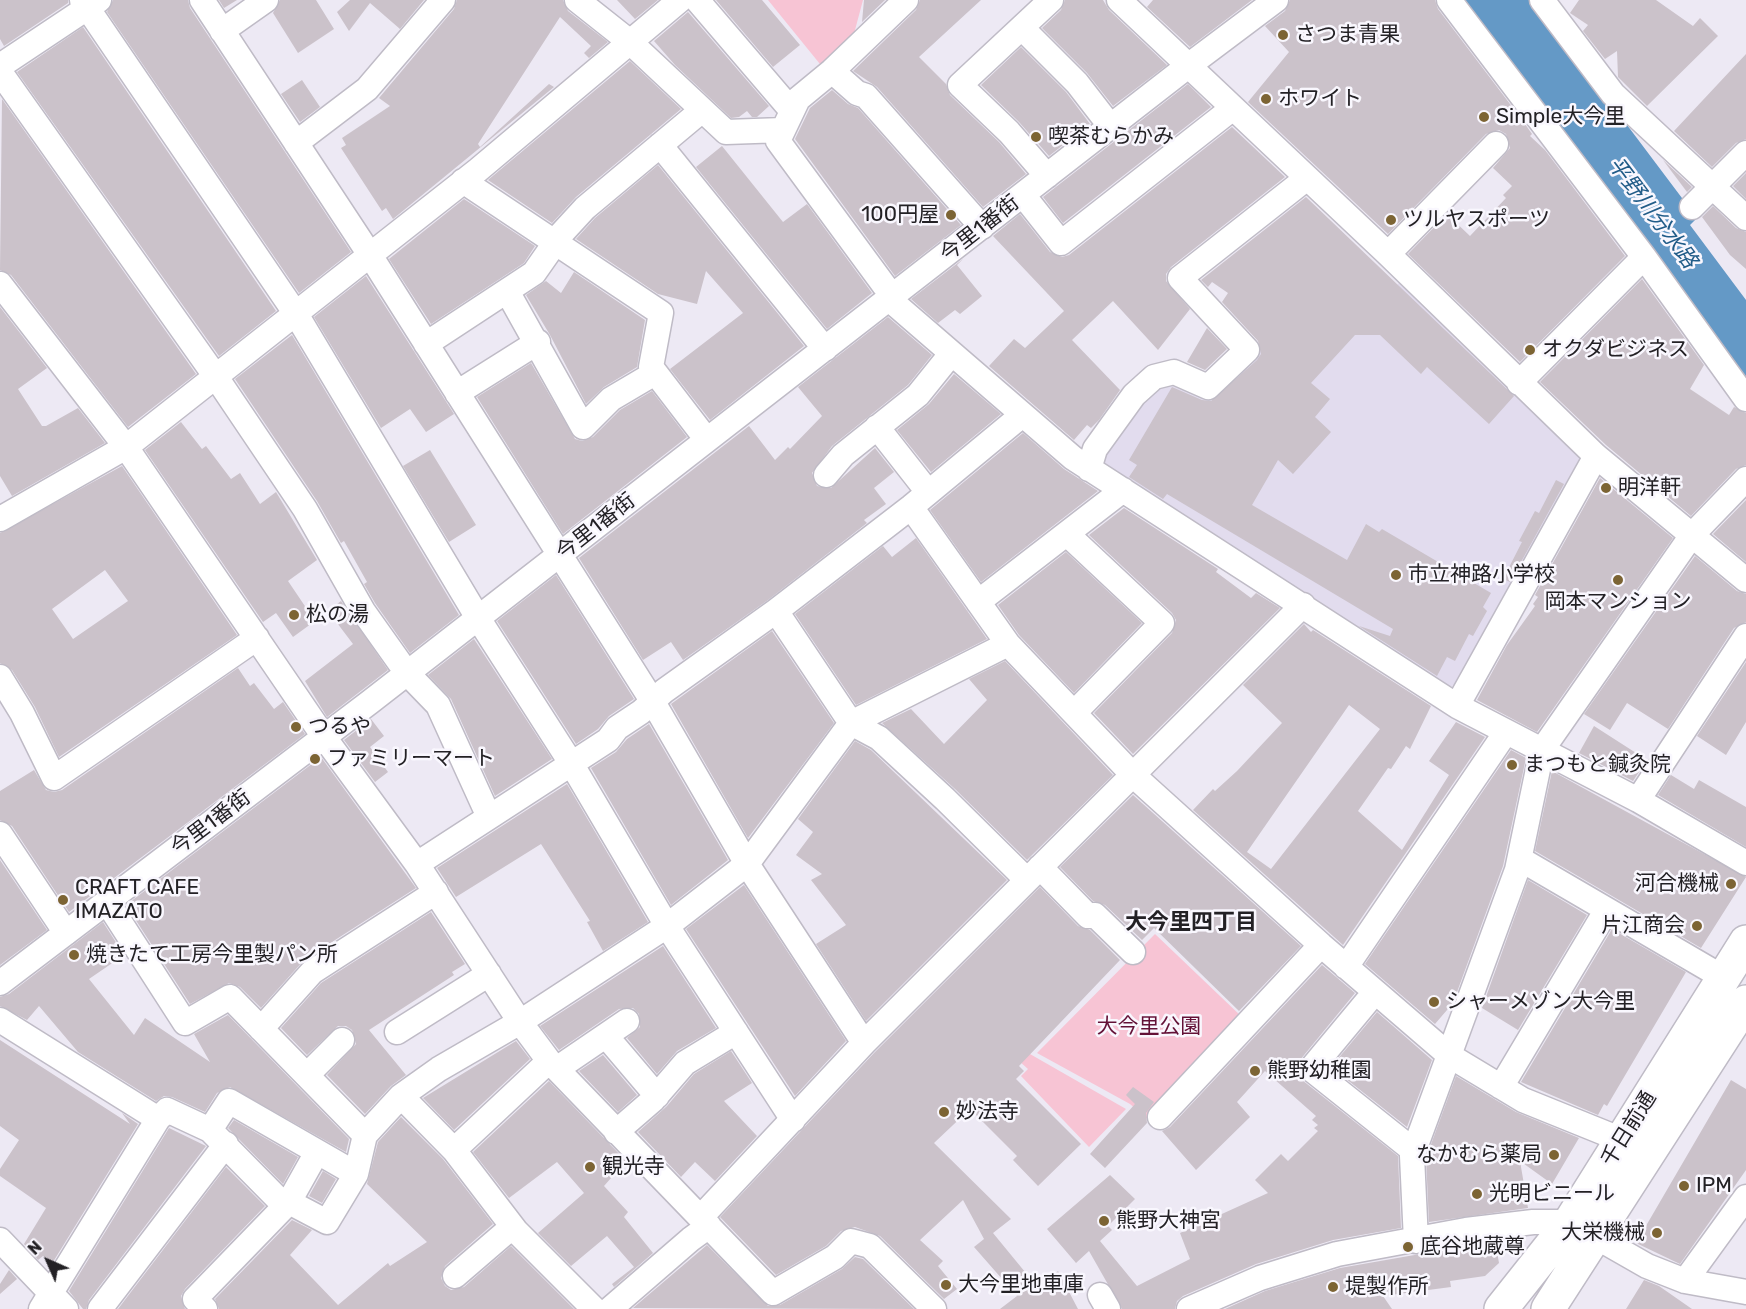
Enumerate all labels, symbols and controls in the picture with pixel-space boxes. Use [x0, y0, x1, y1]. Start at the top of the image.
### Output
place label: さつま青果 [1295, 22, 1400, 48]
marker: さつま青果 [1276, 28, 1290, 42]
place label: ホワイト [1278, 86, 1362, 112]
marker: ホワイト [1259, 92, 1273, 106]
place label: Simple大今里 [1496, 104, 1625, 130]
marker: Simple大今里 [1477, 110, 1491, 124]
place label: 喫茶むらかみ [1048, 124, 1174, 150]
marker: 喫茶むらかみ [1029, 130, 1043, 144]
water label: 平野川分水路 [1602, 152, 1702, 274]
street label: 今里1番街 [936, 190, 1024, 268]
place label: 100円屋 [861, 202, 939, 228]
place label: ツルヤスポーツ [1403, 207, 1550, 233]
marker: 100円屋 [944, 208, 958, 222]
marker: ツルヤスポーツ [1384, 213, 1398, 227]
place label: オクダビジネス [1542, 337, 1689, 363]
marker: オクダビジネス [1523, 343, 1537, 357]
place label: 明洋軒 [1618, 475, 1681, 501]
marker: 明洋軒 [1599, 481, 1613, 495]
street label: 今里1番街 [552, 488, 640, 566]
place label: 市立神路小学校 [1408, 562, 1555, 588]
marker: 市立神路小学校 [1389, 568, 1403, 582]
marker: 岡本マンション [1611, 573, 1625, 587]
place label: 岡本マンション [1545, 589, 1691, 615]
place label: 松の湯 [306, 602, 369, 628]
marker: 松の湯 [287, 608, 301, 622]
place label: つるや [308, 714, 371, 740]
marker: つるや [289, 720, 303, 734]
place label: ファミリーマート [327, 746, 495, 772]
marker: ファミリーマート [308, 752, 322, 766]
place label: まつもと鍼灸院 [1524, 752, 1671, 778]
marker: まつもと鍼灸院 [1505, 758, 1519, 772]
street label: 今里1番街 [166, 785, 256, 861]
place label: 河合機械 [1635, 871, 1719, 897]
place label: CRAFT CAFE IMAZATO [75, 875, 199, 925]
marker: 河合機械 [1724, 877, 1738, 891]
marker: CRAFT CAFE IMAZATO [56, 893, 70, 907]
district label: 大今里四丁目 [1125, 910, 1257, 936]
place label: 片江商会 [1601, 913, 1685, 939]
marker: 片江商会 [1690, 919, 1704, 933]
place label: 焼きたて工房今里製パン所 [86, 942, 338, 968]
marker: 焼きたて工房今里製パン所 [67, 948, 81, 962]
place label: シャーメゾン大今里 [1446, 989, 1635, 1015]
marker: シャーメゾン大今里 [1427, 995, 1441, 1009]
park label: 大今里公園 [1097, 1014, 1201, 1040]
place label: 熊野幼稚園 [1267, 1058, 1372, 1084]
marker: 熊野幼稚園 [1248, 1064, 1262, 1078]
street label: 千日前通 [1596, 1087, 1662, 1171]
place label: 妙法寺 [956, 1099, 1019, 1125]
marker: 妙法寺 [937, 1105, 951, 1119]
place label: なかむら薬局 [1416, 1142, 1542, 1168]
marker: なかむら薬局 [1547, 1148, 1561, 1162]
place label: 観光寺 [602, 1154, 665, 1180]
marker: 観光寺 [583, 1160, 597, 1174]
place label: IPM [1696, 1173, 1732, 1199]
marker: IPM [1677, 1179, 1691, 1193]
place label: 光明ビニール [1489, 1181, 1615, 1207]
marker: 光明ビニール [1470, 1187, 1484, 1201]
place label: 熊野大神宮 [1116, 1208, 1221, 1234]
marker: 熊野大神宮 [1097, 1214, 1111, 1228]
place label: 大栄機械 [1561, 1220, 1645, 1246]
marker: 大栄機械 [1650, 1226, 1664, 1240]
north arrow [18, 1231, 78, 1291]
place label: 底谷地蔵尊 [1420, 1234, 1525, 1260]
text: N [24, 1237, 46, 1259]
marker: 底谷地蔵尊 [1401, 1240, 1415, 1254]
place label: 大今里地車庫 [958, 1272, 1084, 1298]
place label: 堤製作所 [1345, 1274, 1429, 1300]
marker: 大今里地車庫 [939, 1278, 953, 1292]
marker: 堤製作所 [1326, 1280, 1340, 1294]

